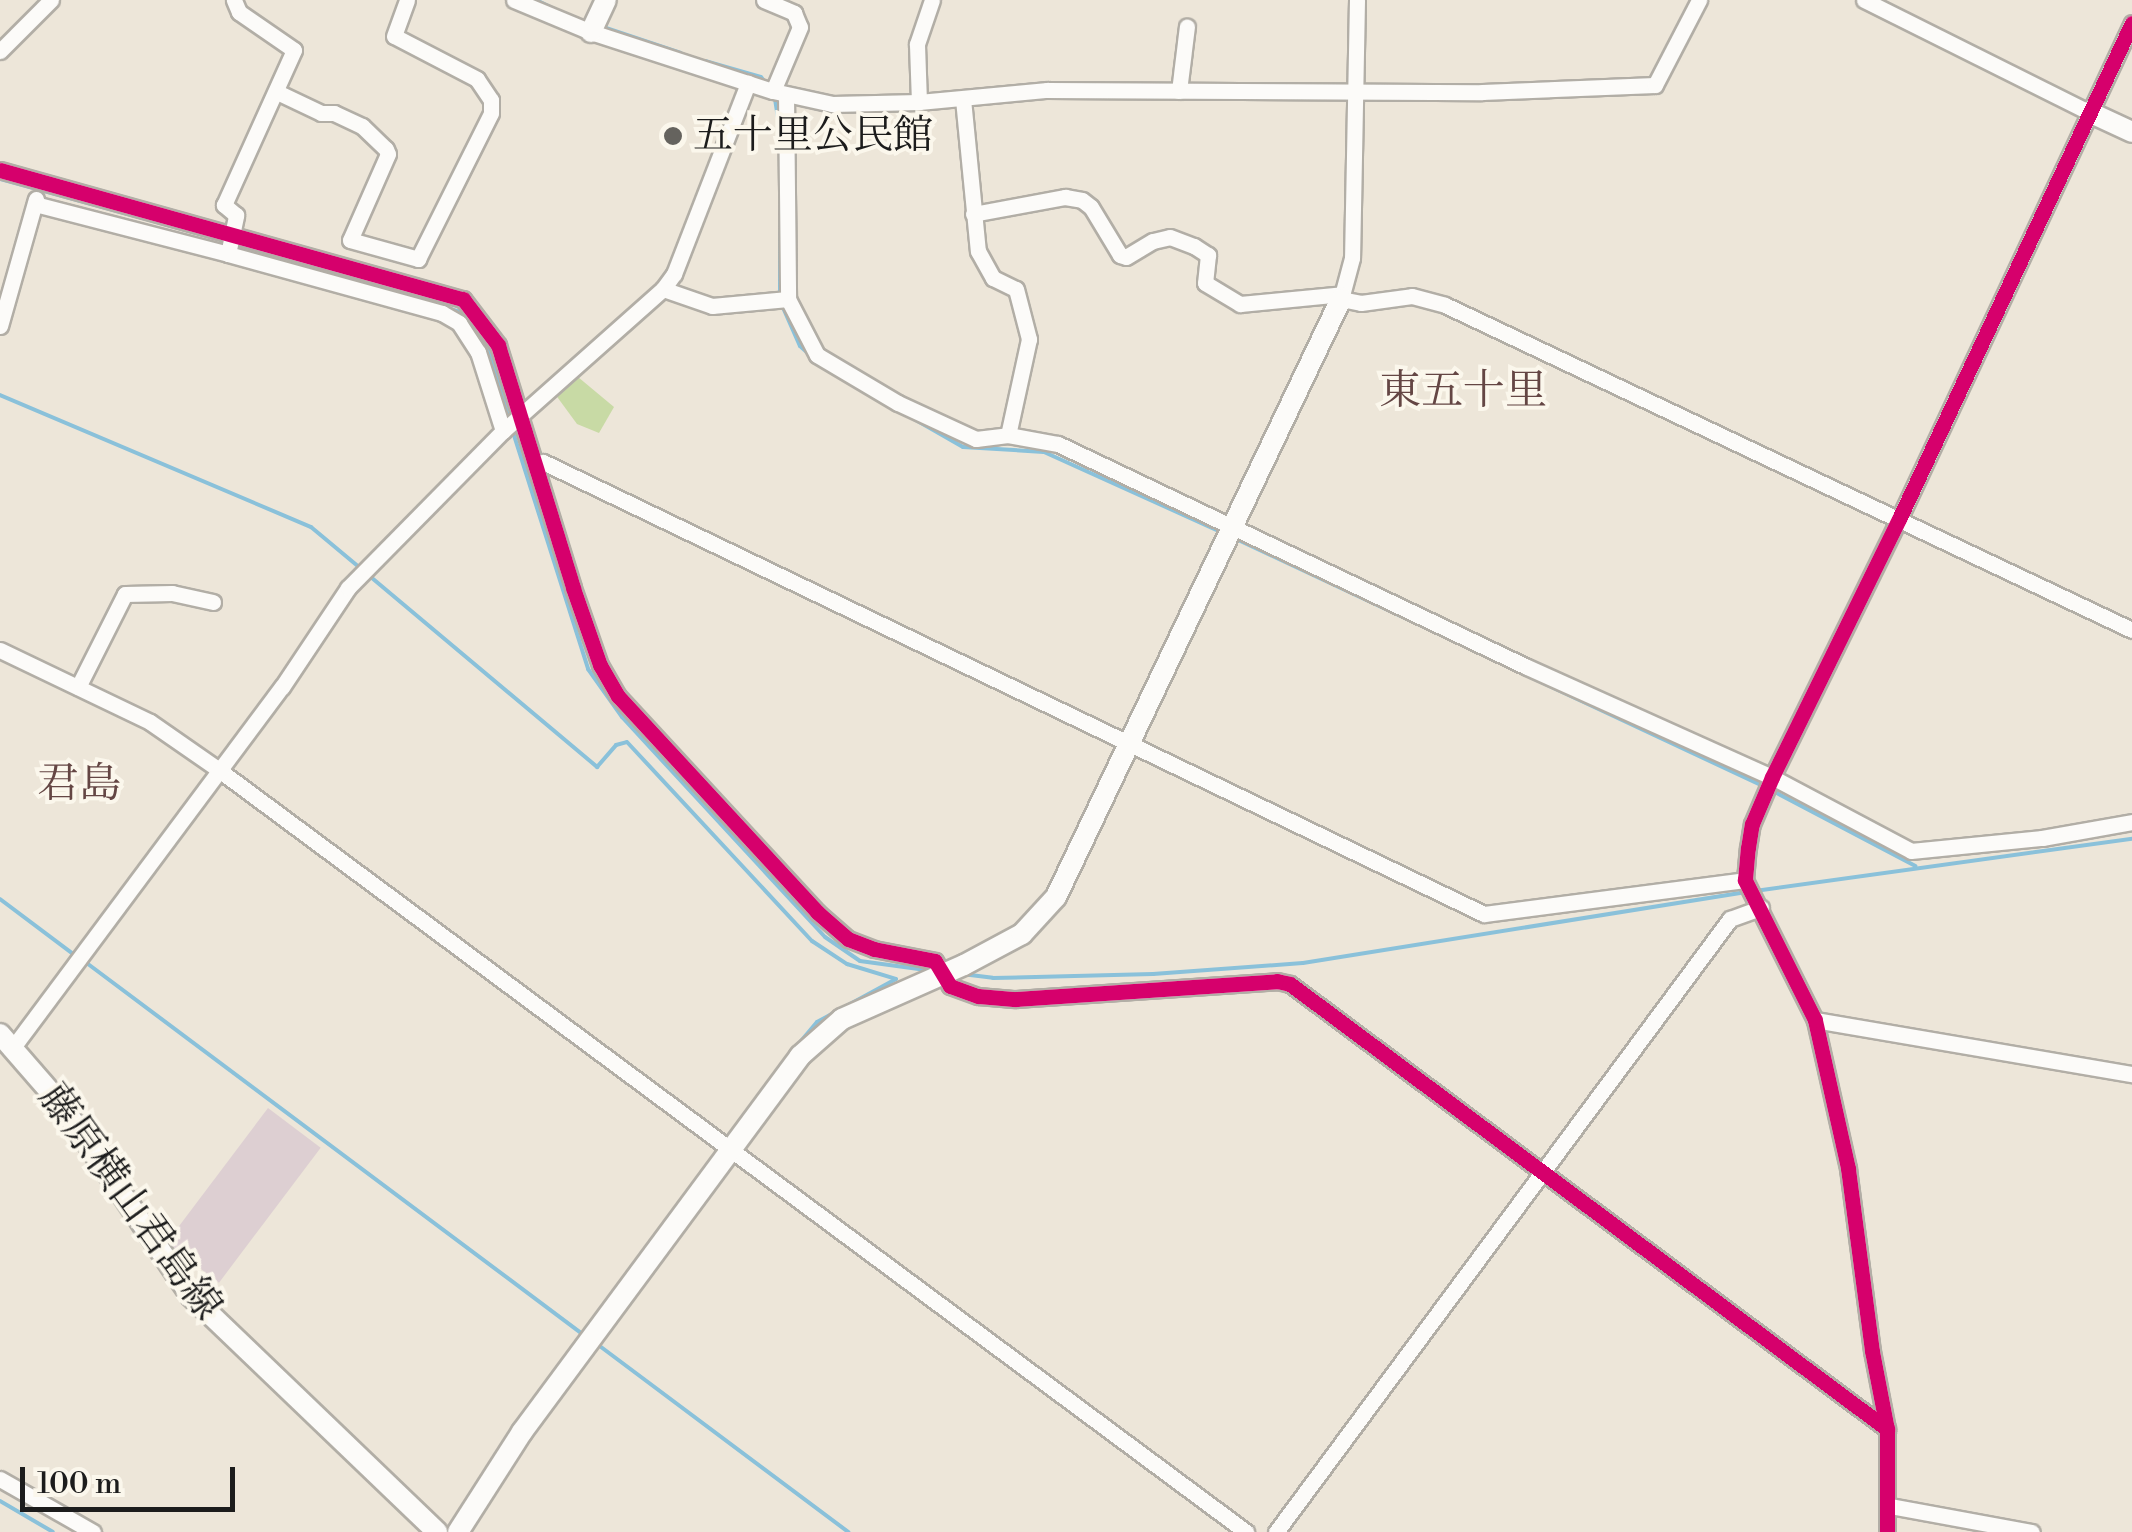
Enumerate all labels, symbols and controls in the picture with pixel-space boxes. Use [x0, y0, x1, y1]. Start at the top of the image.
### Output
place label: 五十里公民館 [693, 112, 933, 160]
marker: 五十里公民館 [662, 125, 684, 147]
district label: 東五十里 [1379, 367, 1547, 417]
district label: 君島 [37, 760, 121, 810]
street label: 藤原横山君島線 [28, 1075, 232, 1329]
scale bar [25, 1447, 240, 1509]
text: 100 m [37, 1465, 121, 1503]

